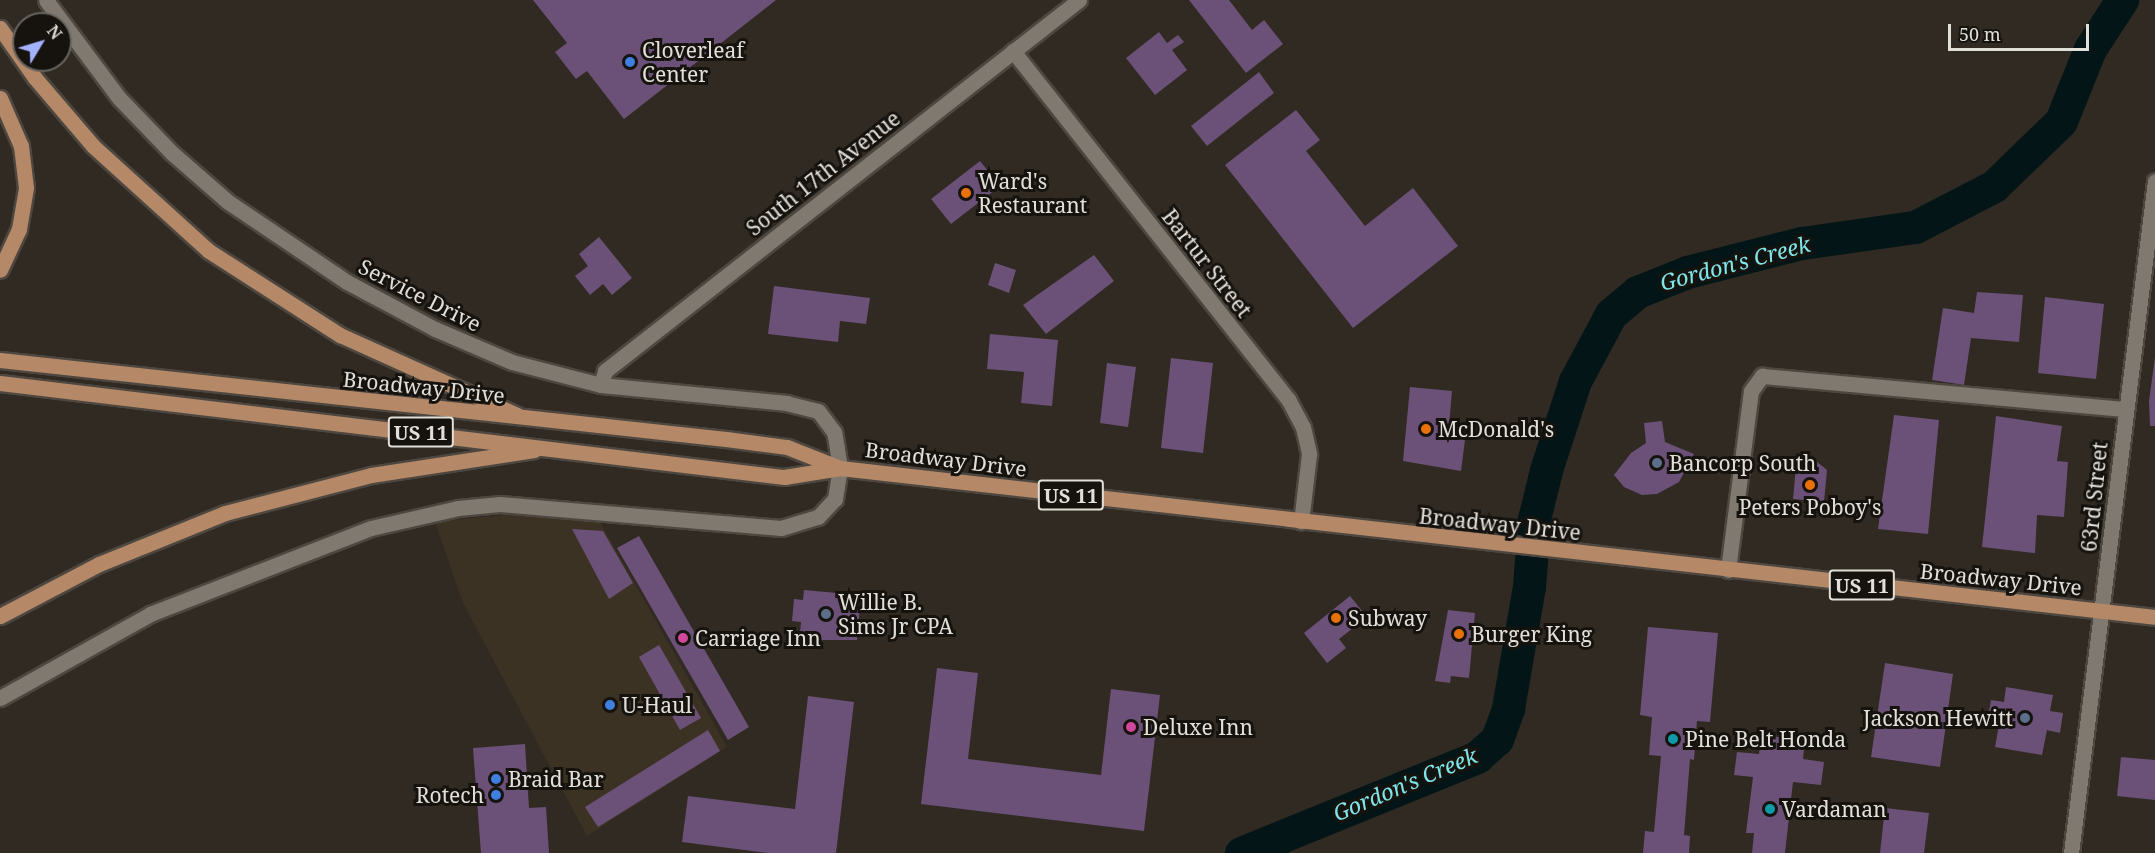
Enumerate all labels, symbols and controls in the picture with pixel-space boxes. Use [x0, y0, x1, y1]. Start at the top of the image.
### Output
north arrow [12, 12, 72, 72]
scale bar [1951, 12, 2092, 50]
text: N [42, 20, 67, 44]
text: 50 m [1959, 22, 2001, 46]
place label: Cloverleaf Center [642, 37, 744, 87]
marker: Cloverleaf Center [623, 55, 637, 69]
street label: South 17th Avenue [741, 105, 905, 241]
place label: Ward's Restaurant [978, 168, 1087, 218]
marker: Ward's Restaurant [959, 186, 973, 200]
street label: Bartur Street [1157, 204, 1257, 322]
water label: Gordon's Creek [1657, 230, 1813, 296]
street label: Service Drive [355, 253, 485, 337]
street label: Broadway Drive [342, 366, 506, 408]
road number: US 11 [386, 415, 456, 449]
place label: McDonald's [1438, 416, 1554, 442]
marker: McDonald's [1419, 422, 1433, 436]
street label: Broadway Drive [864, 437, 1028, 481]
street label: 63rd Street [2076, 441, 2112, 553]
place label: Bancorp South [1669, 450, 1816, 476]
marker: Bancorp South [1650, 456, 1664, 470]
road number: US 11 [1036, 478, 1106, 512]
marker: Peters Poboy's [1803, 478, 1817, 492]
place label: Peters Poboy's [1739, 494, 1881, 520]
street label: Broadway Drive [1418, 503, 1582, 545]
street label: Broadway Drive [1919, 558, 2083, 600]
road number: US 11 [1828, 568, 1896, 602]
place label: Willie B. Sims Jr CPA [838, 589, 953, 639]
place label: Subway [1348, 605, 1427, 631]
marker: Willie B. Sims Jr CPA [819, 607, 833, 621]
marker: Subway [1329, 611, 1343, 625]
place label: Burger King [1471, 621, 1592, 647]
place label: Carriage Inn [695, 625, 821, 651]
marker: Burger King [1452, 627, 1466, 641]
marker: Carriage Inn [676, 631, 690, 645]
place label: U-Haul [622, 692, 692, 718]
marker: U-Haul [603, 698, 617, 712]
place label: Jackson Hewitt [1863, 705, 2013, 731]
marker: Jackson Hewitt [2018, 711, 2032, 725]
place label: Deluxe Inn [1143, 714, 1253, 740]
marker: Deluxe Inn [1124, 720, 1138, 734]
place label: Pine Belt Honda [1685, 726, 1846, 752]
marker: Pine Belt Honda [1666, 732, 1680, 746]
water label: Gordon's Creek [1329, 742, 1481, 826]
place label: Braid Bar [508, 766, 604, 792]
marker: Braid Bar [489, 772, 503, 786]
place label: Rotech [416, 782, 484, 808]
marker: Rotech [489, 788, 503, 802]
place label: Vardaman [1782, 796, 1887, 822]
marker: Vardaman [1763, 802, 1777, 816]

